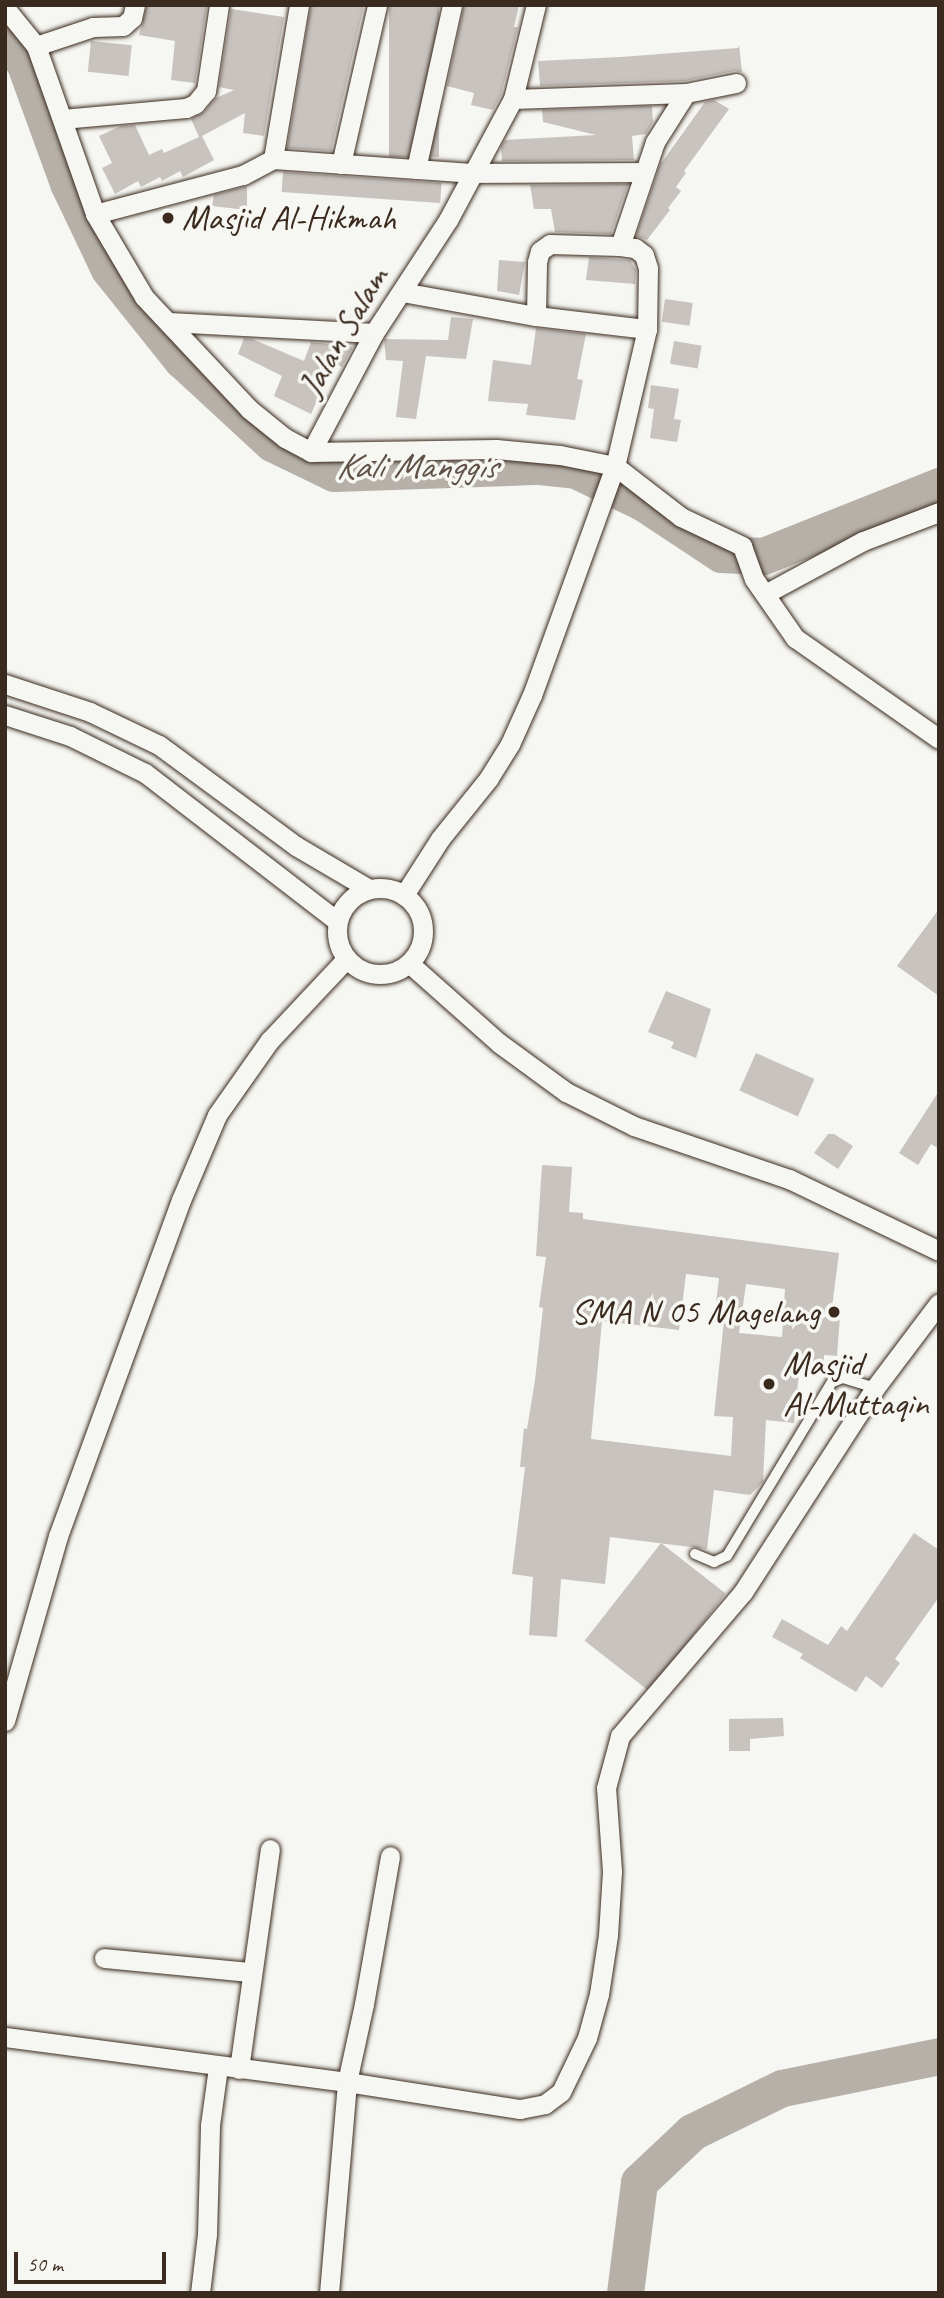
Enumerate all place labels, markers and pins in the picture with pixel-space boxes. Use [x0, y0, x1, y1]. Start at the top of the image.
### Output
place label: Masjid Al-Hikmah [182, 197, 396, 239]
marker: Masjid Al-Hikmah [160, 210, 176, 226]
place label: SMA N 05 Magelang [570, 1291, 820, 1333]
marker: SMA N 05 Magelang [826, 1304, 842, 1320]
place label: Masjid Al-Muttaqin [783, 1343, 928, 1425]
marker: Masjid Al-Muttaqin [761, 1376, 777, 1392]

